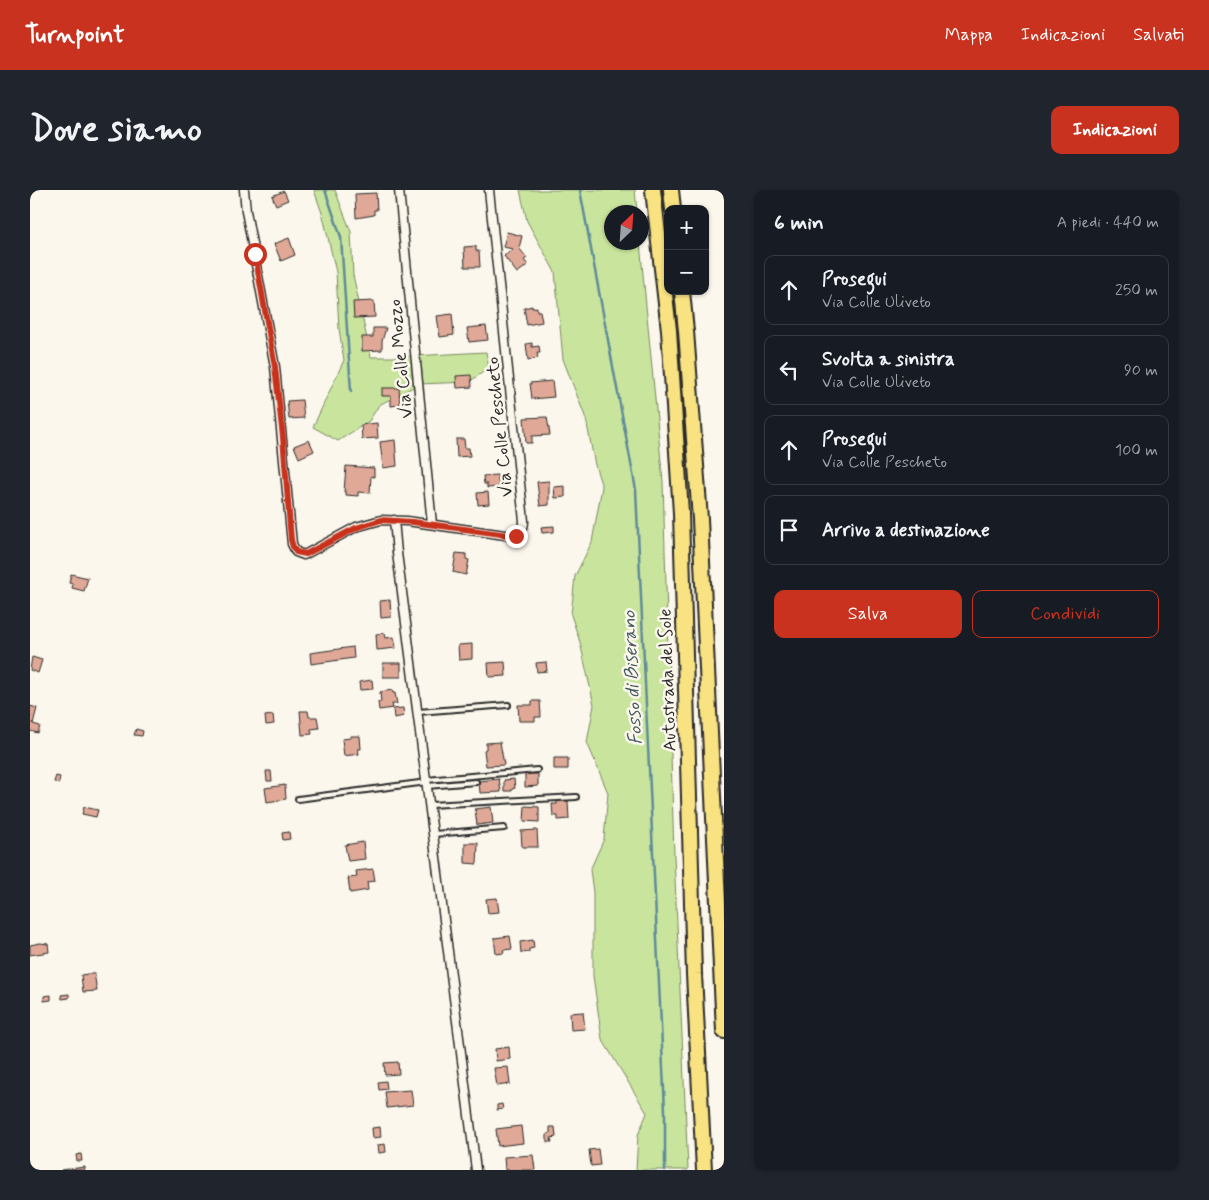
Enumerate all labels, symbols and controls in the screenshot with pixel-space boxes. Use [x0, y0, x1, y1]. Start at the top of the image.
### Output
text: Turnpoint [25, 20, 125, 51]
text: Mappa [945, 23, 993, 47]
text: Indicazioni [1021, 23, 1105, 47]
text: Salvati [1133, 23, 1184, 47]
button: Indicazioni [1051, 106, 1179, 154]
text: Dove siamo [30, 107, 202, 153]
north arrow [604, 205, 649, 250]
map controls [664, 205, 709, 295]
button: + [664, 205, 709, 250]
text: 6 min [774, 209, 824, 237]
text: A piedi · 440 m [1057, 212, 1159, 233]
route start [244, 243, 267, 266]
button: − [664, 250, 709, 295]
text: Prosegui [822, 267, 887, 292]
icon: ahead [775, 276, 803, 304]
text: 250 m [1115, 280, 1158, 301]
text: Via Colle Uliveto [822, 292, 931, 313]
street label: Via Colle Mozzo [383, 298, 419, 420]
text: Svolta a sinistra [822, 347, 955, 372]
street label: Via Colle Pescheto [481, 356, 519, 498]
icon: left [775, 356, 803, 384]
text: 90 m [1124, 360, 1158, 381]
text: Via Colle Uliveto [822, 372, 931, 393]
text: Prosegui [822, 427, 887, 452]
icon: ahead [775, 436, 803, 464]
text: 100 m [1115, 440, 1158, 461]
text: Via Colle Pescheto [822, 452, 947, 473]
icon: arrive [775, 516, 803, 544]
text: Arrivo a destinazione [822, 518, 990, 543]
route end [505, 525, 528, 548]
button: Salva [774, 590, 962, 638]
button: Condividi [972, 590, 1159, 638]
street label: Autostrada del Sole [654, 608, 682, 752]
water label: Fosso di Biserano [616, 609, 648, 746]

